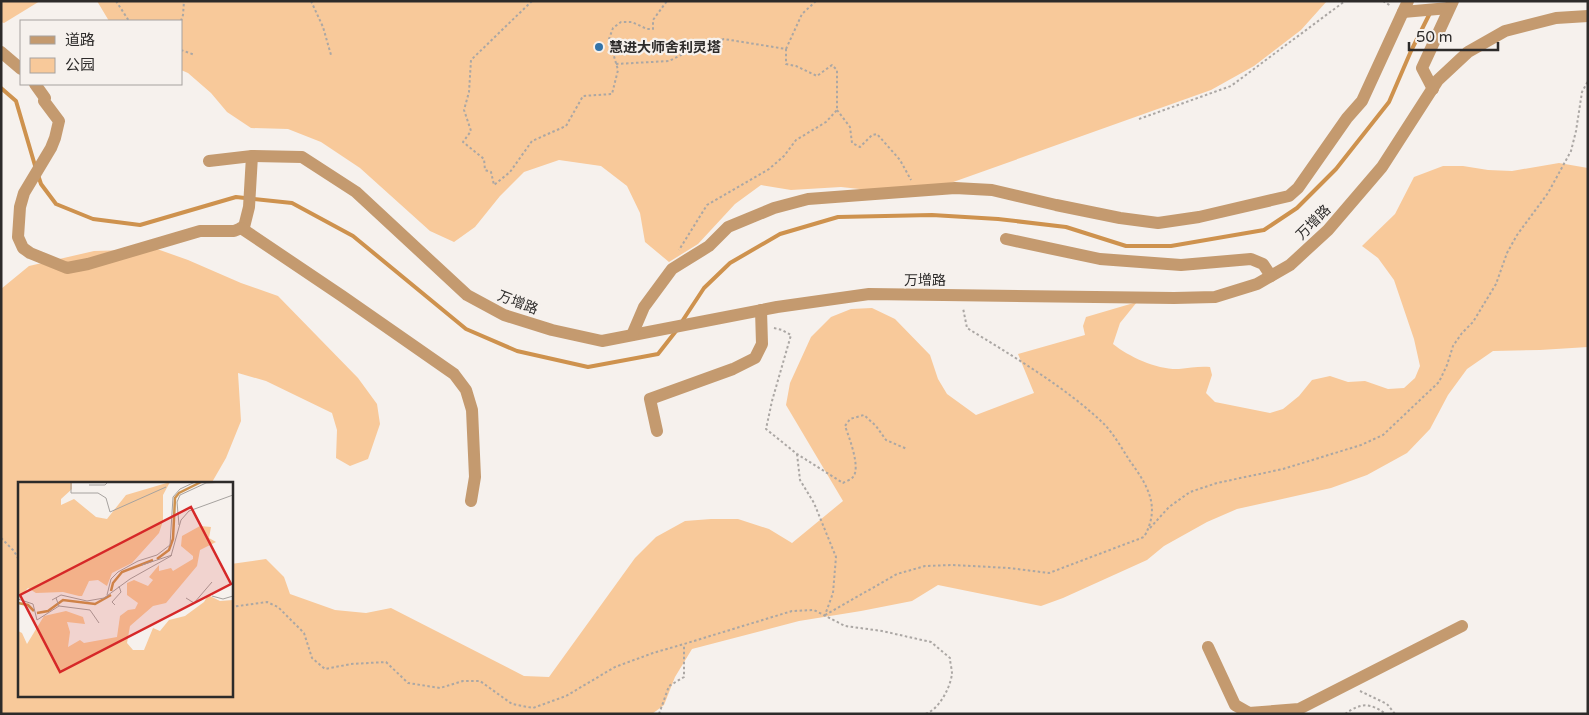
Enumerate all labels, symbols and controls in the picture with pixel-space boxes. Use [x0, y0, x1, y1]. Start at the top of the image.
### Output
legend [20, 20, 182, 85]
scale bar [1409, 20, 1498, 52]
text: 50 m [1416, 28, 1453, 46]
text: 道路 [65, 31, 95, 49]
place label: 慧进大师舍利灵塔 [609, 39, 721, 56]
marker: 慧进大师舍利灵塔 [593, 41, 605, 53]
text: 公园 [65, 56, 95, 74]
street label: 万增路 [1292, 201, 1334, 243]
street label: 万增路 [904, 272, 946, 289]
street label: 万增路 [495, 287, 540, 318]
inset map [18, 482, 232, 698]

